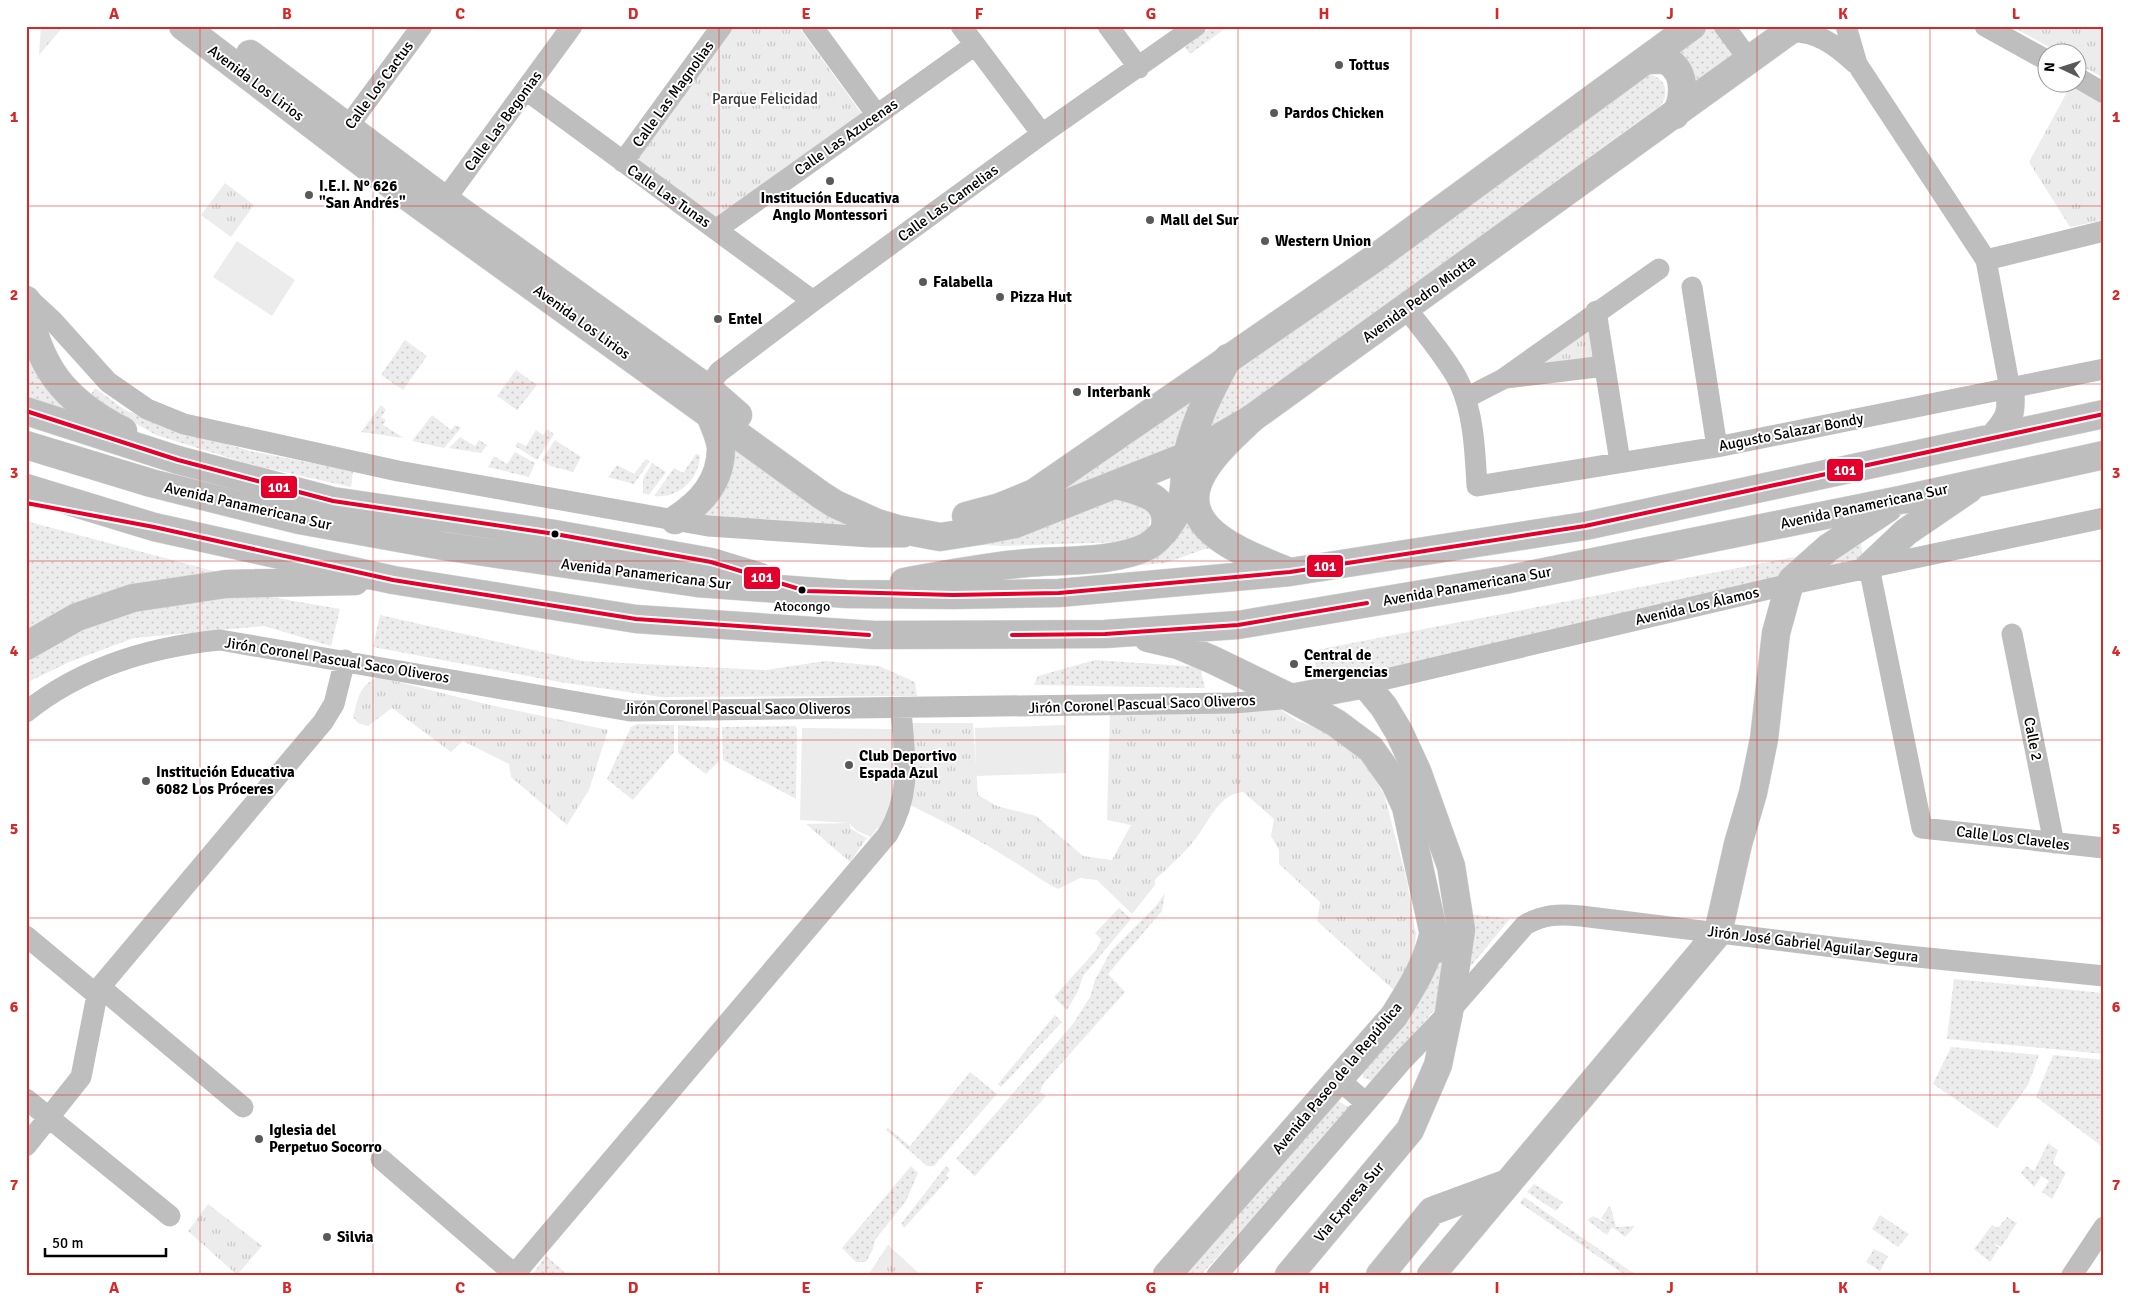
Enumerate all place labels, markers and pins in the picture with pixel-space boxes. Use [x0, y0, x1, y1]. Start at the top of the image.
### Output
place label: Tottus [1349, 56, 1390, 74]
marker: Tottus [1333, 59, 1345, 71]
place label: Pardos Chicken [1284, 104, 1384, 122]
marker: Pardos Chicken [1268, 107, 1280, 119]
marker: Institución Educativa Anglo Montessori [824, 175, 836, 187]
place label: I.E.I. N° 626 "San Andrés" [319, 177, 406, 212]
marker: I.E.I. N° 626 "San Andrés" [303, 189, 315, 201]
place label: Institución Educativa Anglo Montessori [761, 189, 900, 224]
place label: Mall del Sur [1160, 211, 1239, 229]
marker: Mall del Sur [1144, 214, 1156, 226]
place label: Western Union [1275, 232, 1371, 250]
marker: Western Union [1259, 235, 1271, 247]
place label: Falabella [933, 273, 993, 291]
marker: Falabella [917, 276, 929, 288]
place label: Pizza Hut [1010, 288, 1072, 306]
marker: Pizza Hut [994, 291, 1006, 303]
place label: Entel [728, 310, 763, 328]
marker: Entel [712, 313, 724, 325]
place label: Interbank [1087, 383, 1151, 401]
marker: Interbank [1071, 386, 1083, 398]
unlabelled marker [550, 529, 560, 539]
marker: Atocongo [797, 585, 807, 595]
place label: Atocongo [774, 598, 830, 615]
place label: Central de Emergencias [1304, 646, 1388, 681]
marker: Central de Emergencias [1288, 658, 1300, 670]
place label: Club Deportivo Espada Azul [859, 747, 957, 782]
marker: Club Deportivo Espada Azul [843, 759, 855, 771]
place label: Institución Educativa 6082 Los Próceres [156, 763, 295, 798]
marker: Institución Educativa 6082 Los Próceres [140, 775, 152, 787]
place label: Iglesia del Perpetuo Socorro [269, 1121, 382, 1156]
marker: Iglesia del Perpetuo Socorro [253, 1133, 265, 1145]
place label: Silvia [337, 1228, 374, 1246]
marker: Silvia [321, 1231, 333, 1243]

